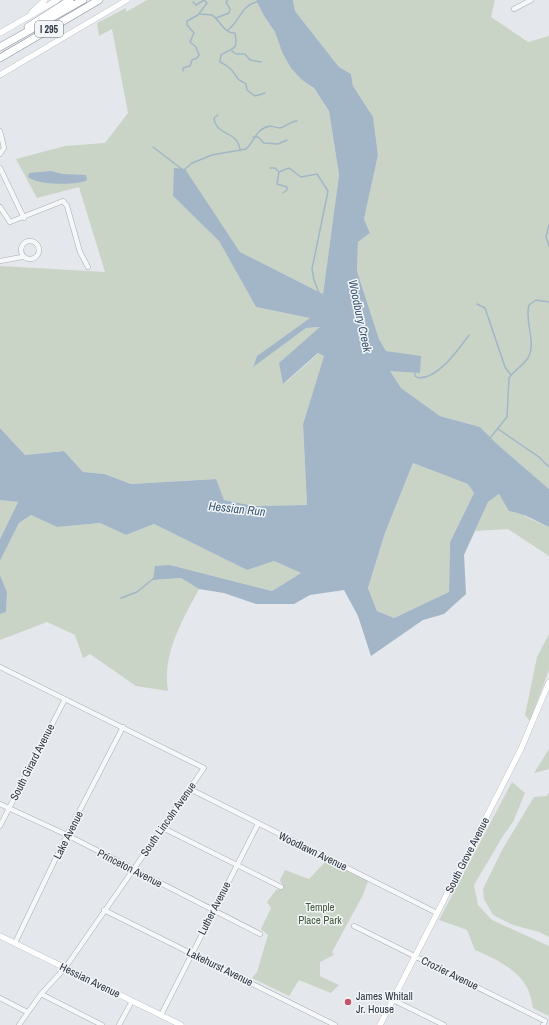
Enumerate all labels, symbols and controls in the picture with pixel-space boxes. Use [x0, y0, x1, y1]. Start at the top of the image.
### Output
road number: I 295 [35, 21, 63, 37]
water label: Woodbury Creek [345, 278, 376, 355]
water label: Hessian Run [208, 498, 266, 520]
street label: South Girard Avenue [7, 721, 57, 803]
street label: South Lincoln Avenue [137, 779, 199, 859]
street label: Lake Avenue [50, 809, 86, 861]
street label: South Grove Avenue [442, 815, 492, 895]
street label: Woodlawn Avenue [276, 828, 350, 874]
street label: Princeton Avenue [95, 846, 165, 890]
street label: Luther Avenue [195, 879, 233, 937]
park label: Temple Place Park [298, 900, 342, 927]
street label: Lakehurst Avenue [185, 945, 255, 989]
street label: Crozier Avenue [419, 953, 481, 993]
street label: Hessian Avenue [57, 959, 123, 1001]
place label: James Whitall Jr. House [356, 989, 413, 1016]
marker: James Whitall Jr. House [343, 997, 353, 1007]

